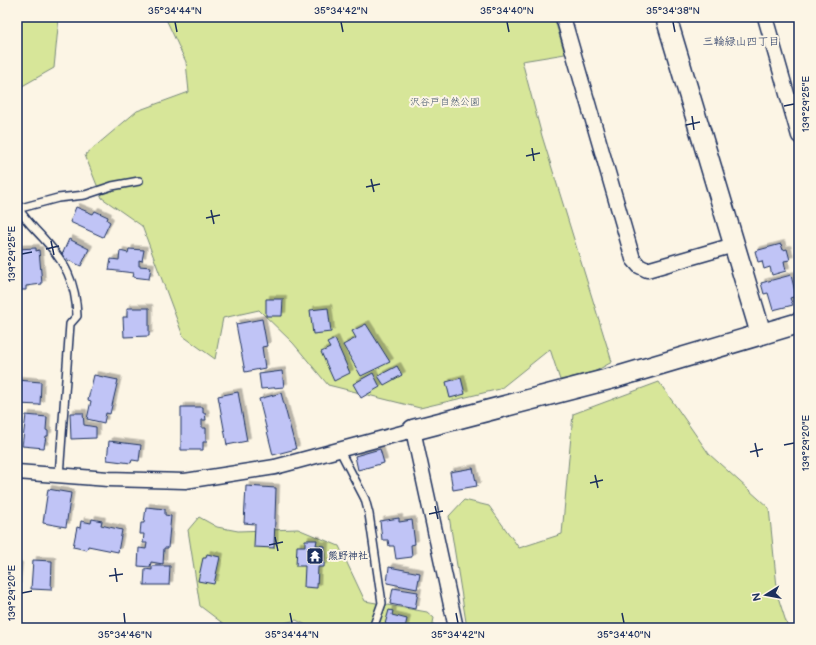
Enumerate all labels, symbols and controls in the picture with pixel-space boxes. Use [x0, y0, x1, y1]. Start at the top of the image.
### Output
text: 35°34'44"N [148, 5, 202, 17]
text: 35°34'42"N [314, 5, 368, 17]
text: 35°34'40"N [480, 5, 534, 17]
text: 35°34'38"N [646, 5, 700, 17]
district label: 三輪緑山四丁目 [703, 35, 780, 48]
text: 139°29'25"E [800, 75, 812, 132]
park label: 沢谷戸自然公園 [410, 96, 480, 108]
text: 139°29'25"E [6, 225, 18, 282]
text: 139°29'20"E [800, 414, 812, 471]
temple icon: 熊野神社 [305, 546, 325, 566]
place label: 熊野神社 [328, 550, 368, 562]
text: 139°29'20"E [6, 564, 18, 621]
north arrow [746, 575, 786, 615]
text: N [750, 592, 764, 602]
text: 35°34'46"N [98, 629, 152, 641]
text: 35°34'44"N [265, 629, 319, 641]
text: 35°34'42"N [431, 629, 485, 641]
text: 35°34'40"N [597, 629, 651, 641]

